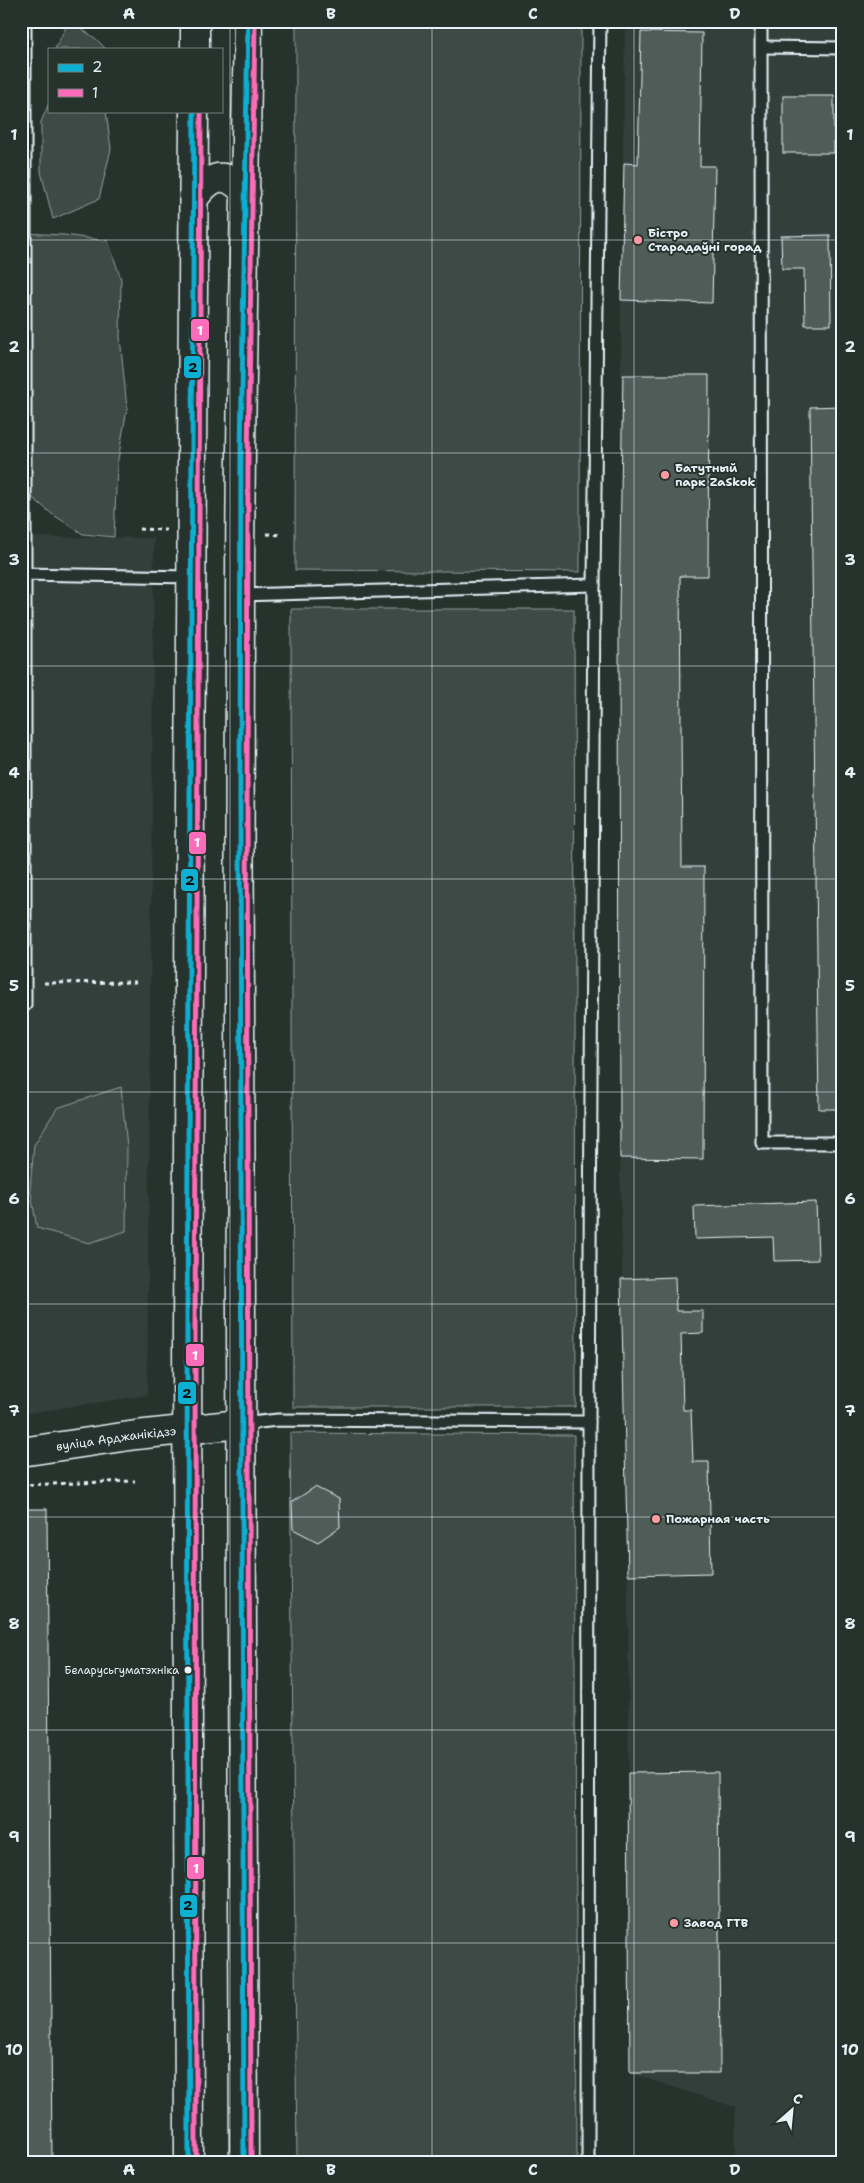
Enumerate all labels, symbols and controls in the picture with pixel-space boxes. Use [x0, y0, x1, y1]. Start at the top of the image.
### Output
text: A [123, 3, 135, 24]
text: B [326, 3, 336, 24]
text: C [528, 3, 538, 24]
text: D [729, 3, 741, 24]
legend [48, 48, 222, 112]
text: 2 [92, 57, 103, 77]
text: 1 [92, 83, 98, 103]
text: 1 [10, 124, 18, 145]
text: 1 [846, 124, 854, 145]
place label: Бістро Старадаўні горад [648, 225, 762, 255]
marker: Бістро Старадаўні горад [632, 234, 644, 246]
line badge: 1 [190, 318, 210, 342]
text: 1 [197, 321, 203, 339]
text: 2 [8, 336, 20, 357]
text: 2 [844, 336, 856, 357]
line badge: 2 [183, 355, 202, 379]
text: 2 [188, 358, 198, 376]
place label: Батутный парк ZaSkok [675, 460, 755, 490]
marker: Батутный парк ZaSkok [659, 469, 671, 481]
text: 3 [8, 549, 20, 570]
text: 3 [844, 549, 856, 570]
text: 4 [8, 762, 20, 783]
text: 4 [844, 762, 856, 783]
line badge: 1 [188, 831, 207, 855]
text: 1 [194, 833, 200, 851]
line badge: 2 [180, 868, 199, 892]
text: 2 [185, 871, 195, 889]
text: 5 [9, 975, 19, 996]
text: 5 [845, 975, 855, 996]
text: 6 [8, 1188, 20, 1209]
text: 6 [844, 1188, 856, 1209]
line badge: 1 [185, 1343, 205, 1367]
text: 1 [192, 1346, 198, 1364]
line badge: 2 [177, 1381, 197, 1405]
text: 2 [182, 1384, 192, 1402]
text: 7 [8, 1400, 20, 1421]
text: 7 [844, 1400, 856, 1421]
street label: вуліца Арджанікідзэ [55, 1423, 177, 1455]
place label: Пожарная часть [666, 1511, 770, 1527]
marker: Пожарная часть [650, 1513, 662, 1525]
text: 8 [8, 1613, 20, 1634]
text: 8 [844, 1613, 856, 1634]
place label: Беларусьгуматэхніка [64, 1663, 179, 1678]
marker: Беларусьгуматэхніка [183, 1665, 193, 1675]
text: 9 [8, 1826, 20, 1847]
text: 9 [844, 1826, 856, 1847]
line badge: 1 [186, 1856, 205, 1880]
text: 1 [193, 1859, 199, 1877]
line badge: 2 [179, 1894, 198, 1918]
text: 2 [183, 1896, 193, 1914]
place label: Завод ГТВ [684, 1915, 749, 1931]
marker: Завод ГТВ [668, 1917, 680, 1929]
text: 10 [5, 2039, 23, 2060]
text: 10 [841, 2039, 859, 2060]
north arrow [766, 2086, 816, 2136]
text: С [790, 2088, 806, 2108]
text: A [123, 2159, 135, 2180]
text: B [326, 2159, 336, 2180]
text: C [528, 2159, 538, 2180]
text: D [729, 2159, 741, 2180]

